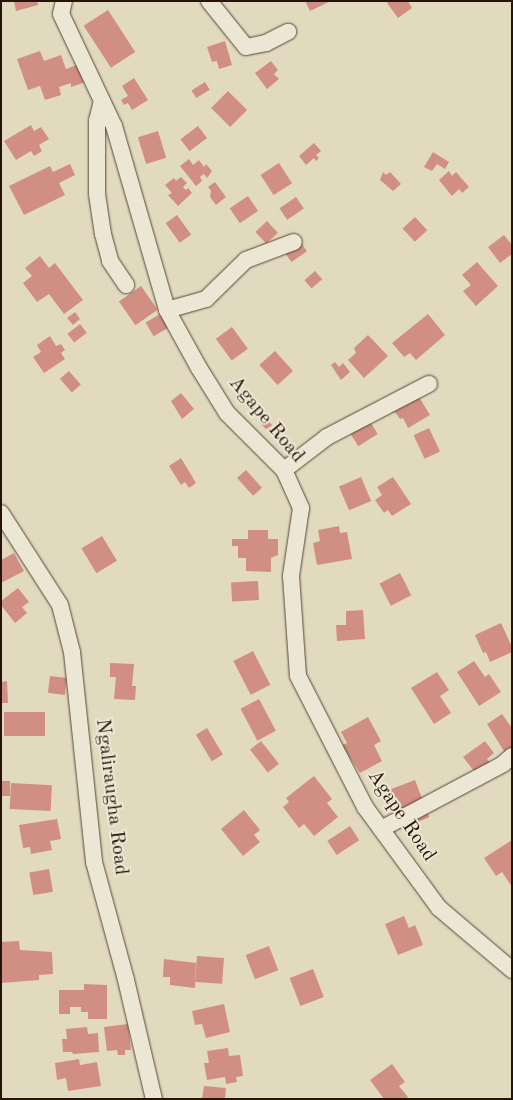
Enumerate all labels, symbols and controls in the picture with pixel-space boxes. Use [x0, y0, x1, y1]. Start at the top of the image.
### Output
street label: Agape Road [223, 372, 309, 468]
street label: Ngaliraugha Road [90, 717, 132, 877]
street label: Agape Road [362, 765, 440, 867]

